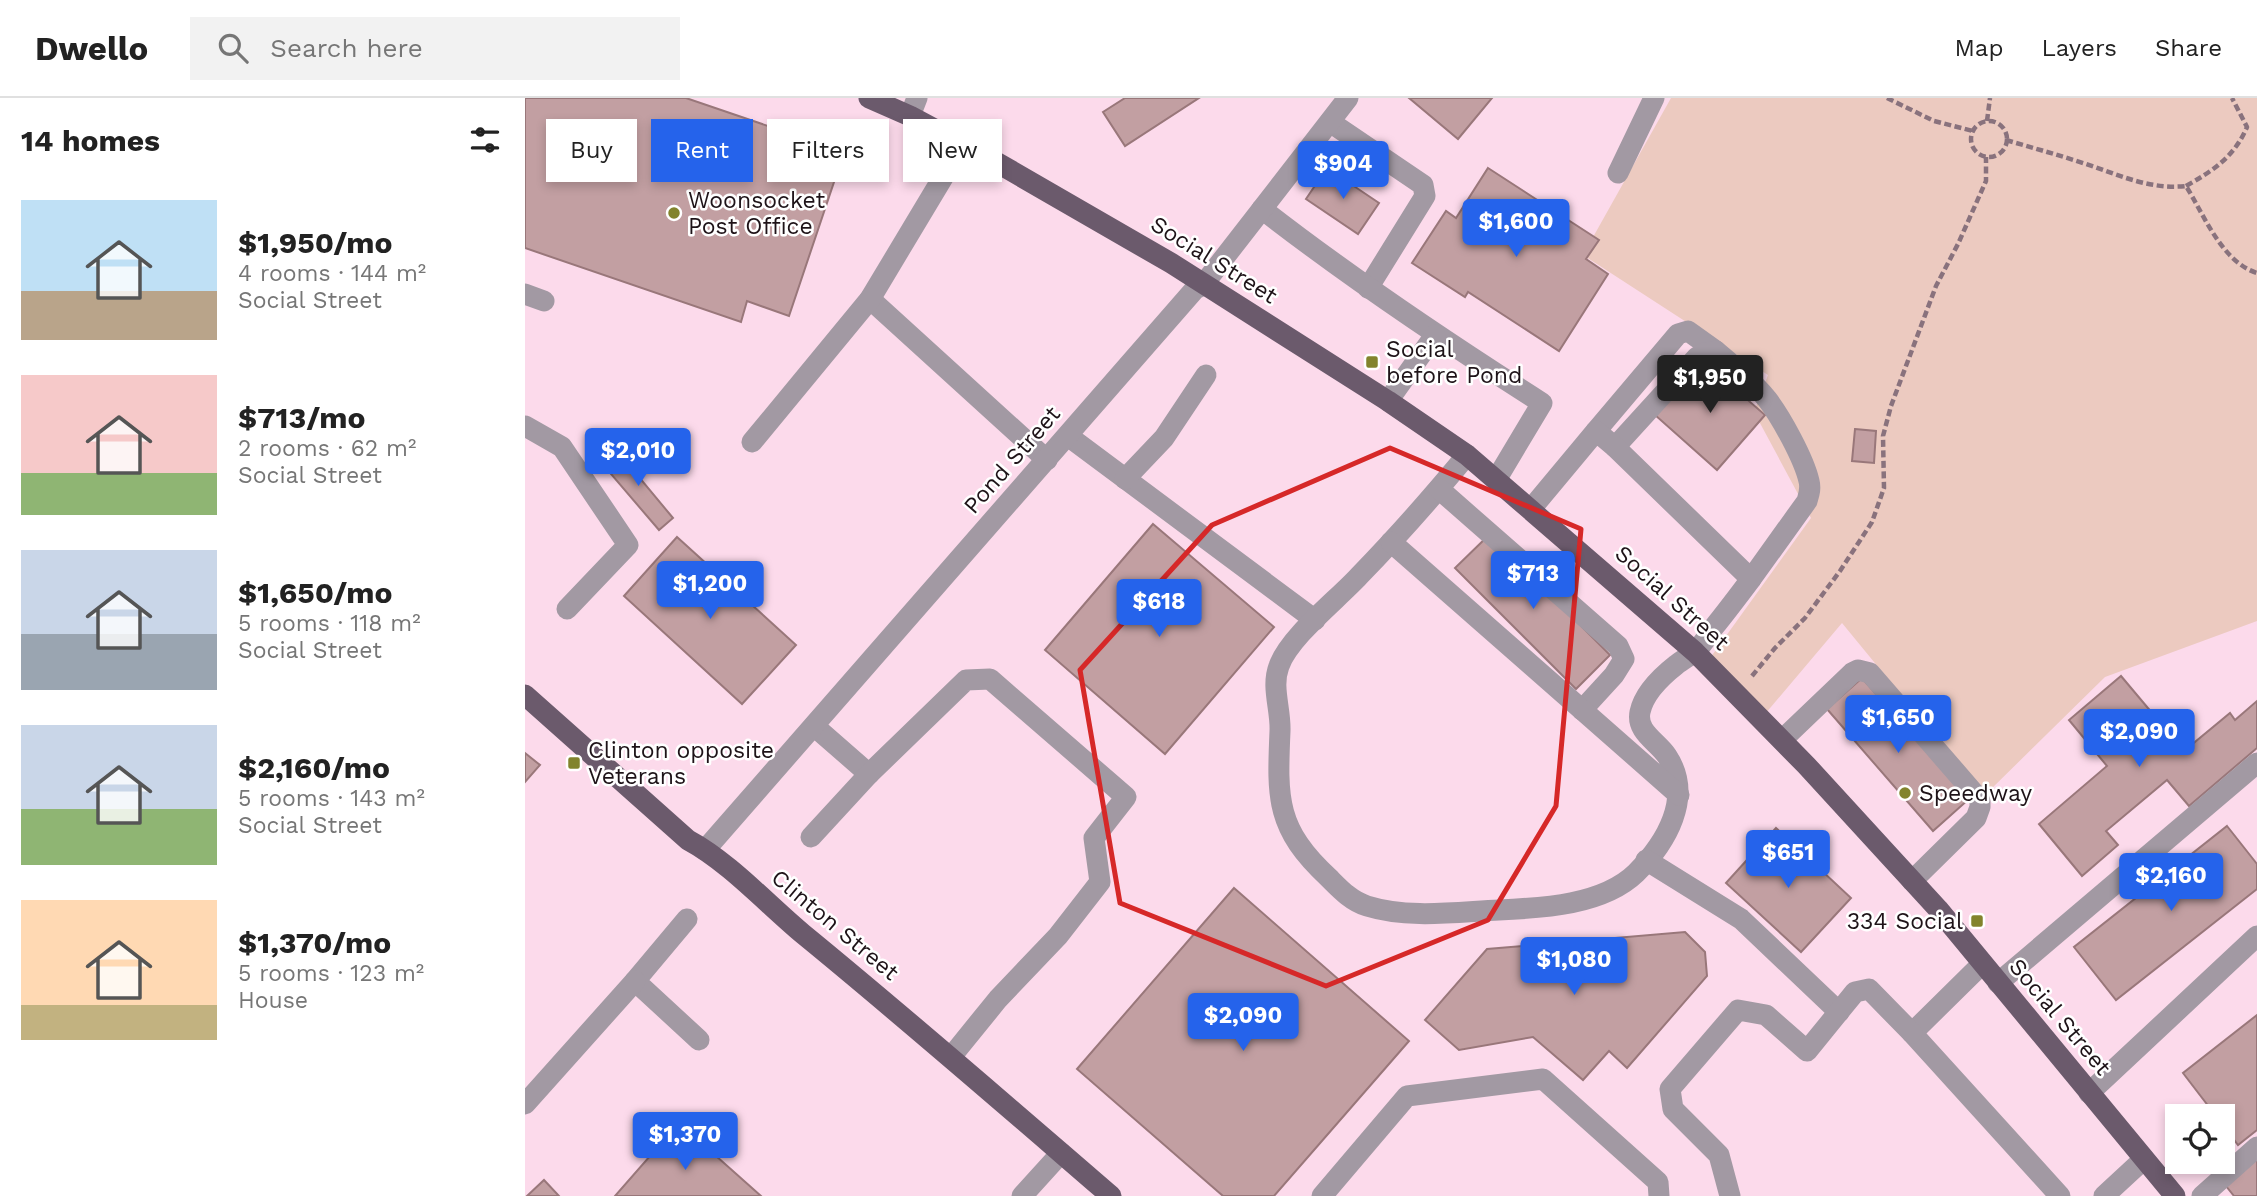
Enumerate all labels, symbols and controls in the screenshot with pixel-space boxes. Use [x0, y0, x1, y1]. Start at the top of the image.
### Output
search box [190, 17, 680, 80]
text: Dwello [35, 29, 148, 68]
icon: search [214, 29, 252, 67]
text: Search here [270, 33, 423, 63]
text: Map [1955, 34, 2003, 62]
text: Layers [2041, 34, 2117, 62]
text: Share [2155, 34, 2222, 62]
chip: Buy [546, 119, 637, 182]
chip: Rent [651, 119, 753, 182]
chip: Filters [767, 119, 889, 182]
chip: New [903, 119, 1002, 182]
icon: filters [466, 121, 504, 159]
text: 14 homes [21, 123, 160, 158]
pin: $904 [1302, 141, 1384, 201]
text: $904 [1314, 150, 1372, 177]
place label: Woonsocket Post Office [688, 187, 826, 240]
pin: $1,600 [1459, 200, 1573, 259]
marker: Woonsocket Post Office [666, 205, 682, 221]
text: $1,600 [1479, 208, 1553, 235]
street label: Social Street [1146, 210, 1282, 310]
text: $1,950/mo [238, 225, 393, 260]
icon: home [77, 228, 161, 312]
text: 4 rooms · 144 m² [238, 260, 426, 287]
text: Social Street [238, 287, 382, 314]
place label: Social before Pond [1386, 336, 1523, 389]
marker: Social before Pond [1364, 354, 1380, 370]
pin: $1,950 [1653, 356, 1767, 415]
text: $1,950 [1673, 364, 1747, 391]
text: $713/mo [238, 400, 365, 435]
street label: Pond Street [958, 401, 1066, 519]
icon: home [77, 403, 161, 487]
pin: $2,010 [581, 428, 695, 488]
text: 2 rooms · 62 m² [238, 435, 416, 462]
text: $2,010 [601, 437, 675, 464]
text: Social Street [238, 462, 382, 489]
street label: Social Street [1610, 540, 1735, 656]
pin: $713 [1492, 552, 1574, 611]
text: $713 [1507, 560, 1559, 587]
pin: $1,200 [653, 561, 767, 621]
text: $1,200 [673, 570, 747, 597]
text: $1,650/mo [238, 575, 393, 610]
icon: home [77, 578, 161, 662]
pin: $618 [1118, 580, 1200, 639]
text: $618 [1133, 588, 1185, 615]
text: 5 rooms · 118 m² [238, 610, 421, 637]
text: Social Street [238, 637, 382, 664]
pin: $1,650 [1841, 696, 1955, 755]
text: $1,650 [1861, 704, 1935, 731]
pin: $2,090 [2082, 710, 2196, 769]
text: $2,090 [2100, 718, 2178, 745]
place label: Clinton opposite Veterans [588, 737, 774, 790]
text: $2,160/mo [238, 750, 390, 785]
icon: home [77, 753, 161, 837]
marker: Clinton opposite Veterans [566, 755, 582, 771]
place label: Speedway [1919, 780, 2032, 807]
text: 5 rooms · 143 m² [238, 785, 425, 812]
marker: Speedway [1897, 785, 1913, 801]
text: Social Street [238, 812, 382, 839]
pin: $651 [1747, 830, 1829, 890]
text: $651 [1762, 839, 1814, 866]
pin: $2,160 [2114, 854, 2228, 913]
text: $2,160 [2135, 862, 2207, 889]
street label: Clinton Street [766, 864, 904, 986]
place label: 334 Social [1847, 908, 1963, 935]
marker: 334 Social [1969, 913, 1985, 929]
text: $1,370/mo [238, 925, 391, 960]
icon: home [77, 928, 161, 1012]
pin: $1,080 [1517, 937, 1631, 997]
text: $1,080 [1536, 946, 1612, 973]
street label: Social Street [2003, 953, 2117, 1081]
text: 5 rooms · 123 m² [238, 960, 424, 987]
text: House [238, 987, 308, 1014]
pin: $2,090 [1186, 993, 1300, 1053]
text: $2,090 [1204, 1002, 1282, 1029]
map controls [2165, 1104, 2235, 1174]
button: locate [2165, 1104, 2235, 1174]
pin: $1,370 [628, 1112, 742, 1172]
text: $1,370 [649, 1121, 721, 1148]

